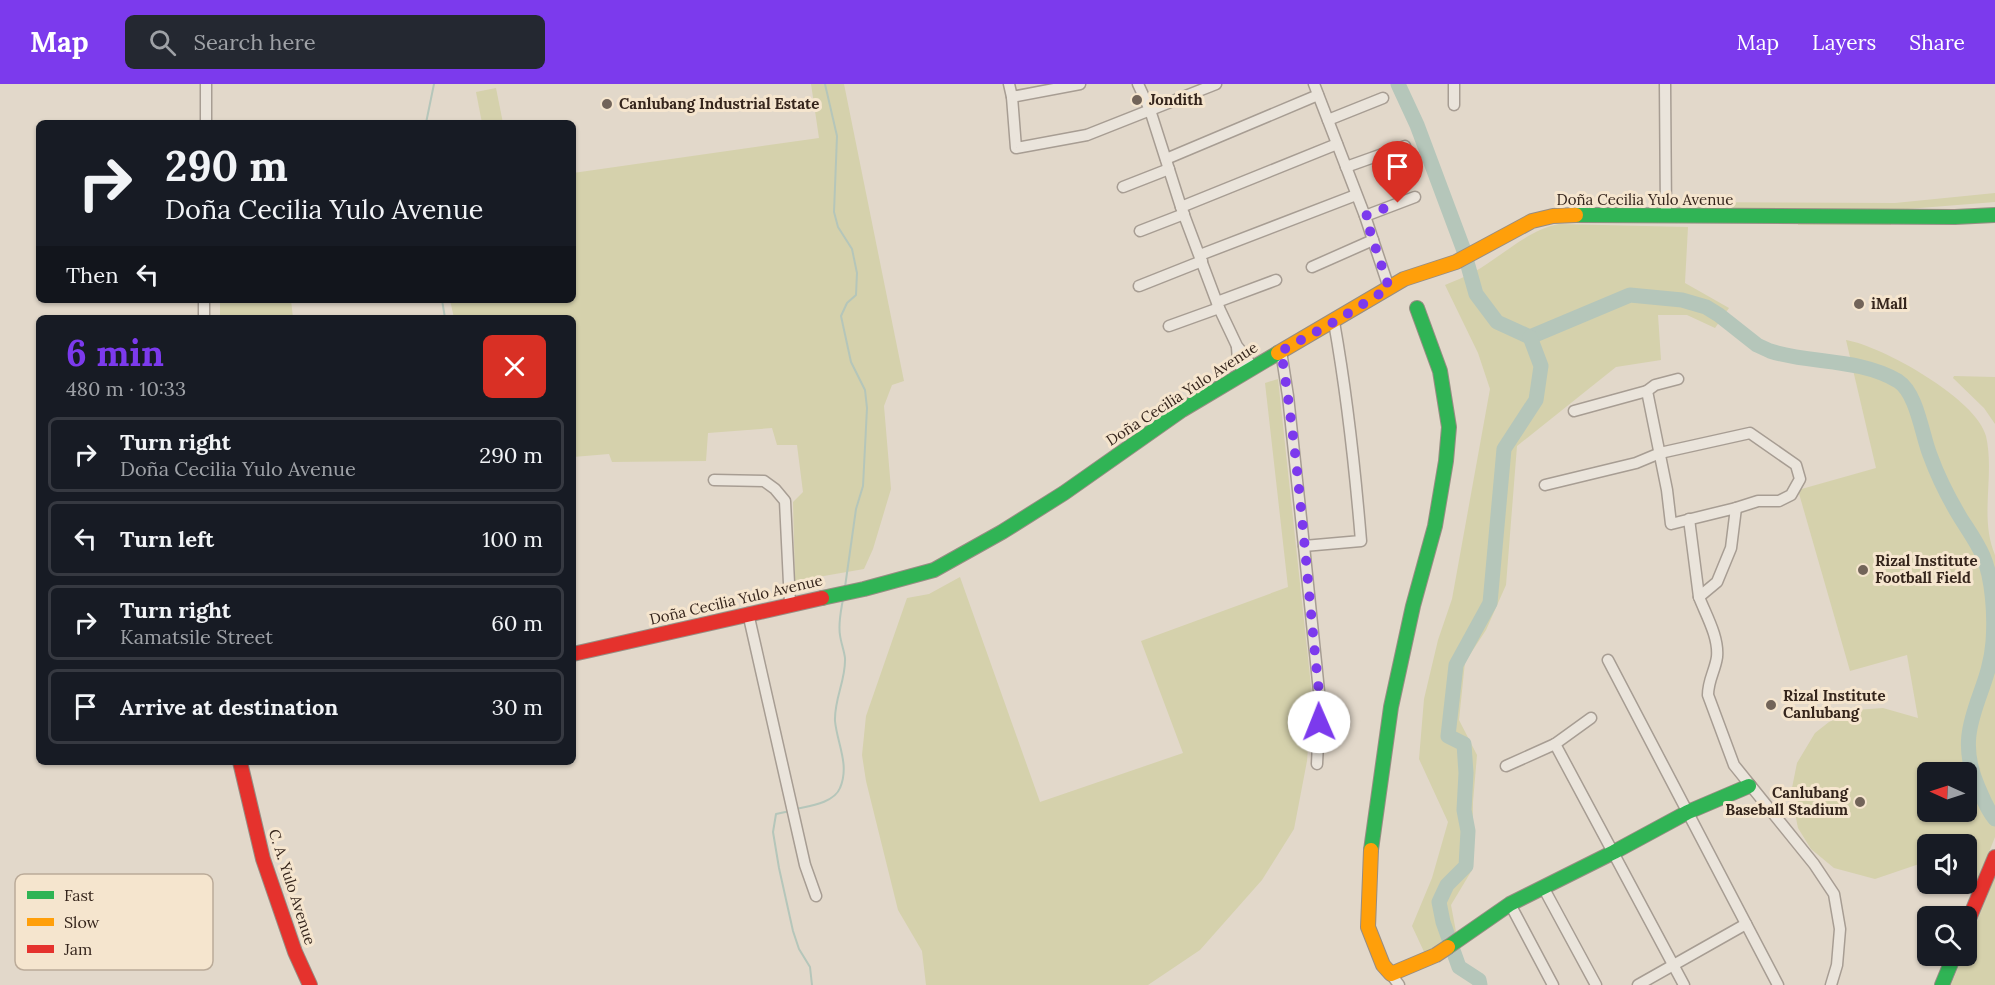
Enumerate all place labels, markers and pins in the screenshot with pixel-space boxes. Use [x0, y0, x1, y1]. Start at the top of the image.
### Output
place label: Jondith [1149, 90, 1203, 109]
marker: Jondith [1130, 93, 1144, 107]
place label: Canlubang Industrial Estate [619, 94, 819, 113]
marker: Canlubang Industrial Estate [600, 97, 614, 111]
pin [1372, 141, 1423, 203]
place label: iMall [1871, 294, 1908, 313]
marker: iMall [1852, 297, 1866, 311]
place label: Rizal Institute Football Field [1875, 551, 1978, 587]
marker: Rizal Institute Football Field [1856, 563, 1870, 577]
place label: Rizal Institute Canlubang [1783, 686, 1886, 722]
marker: Rizal Institute Canlubang [1764, 698, 1778, 712]
place label: Canlubang Baseball Stadium [1725, 783, 1849, 819]
marker: Canlubang Baseball Stadium [1853, 795, 1867, 809]

